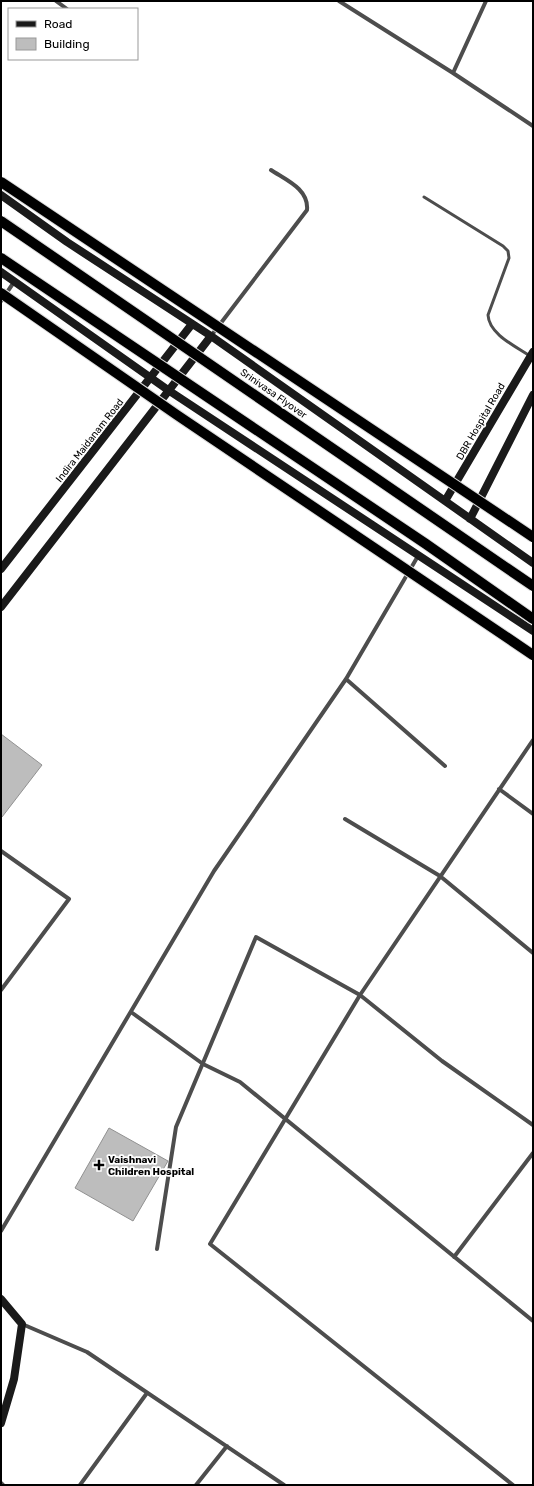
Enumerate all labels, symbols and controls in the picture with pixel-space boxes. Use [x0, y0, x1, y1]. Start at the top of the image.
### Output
legend [8, 8, 138, 60]
text: Road [44, 17, 72, 31]
text: Building [44, 37, 90, 51]
street label: Srinivasa Flyover [238, 366, 309, 421]
street label: DBR Hospital Road [454, 381, 508, 462]
street label: Indira Maidanam Road [53, 396, 126, 485]
place label: Vaishnavi Children Hospital [108, 1154, 194, 1178]
marker: Vaishnavi Children Hospital [93, 1159, 105, 1171]

